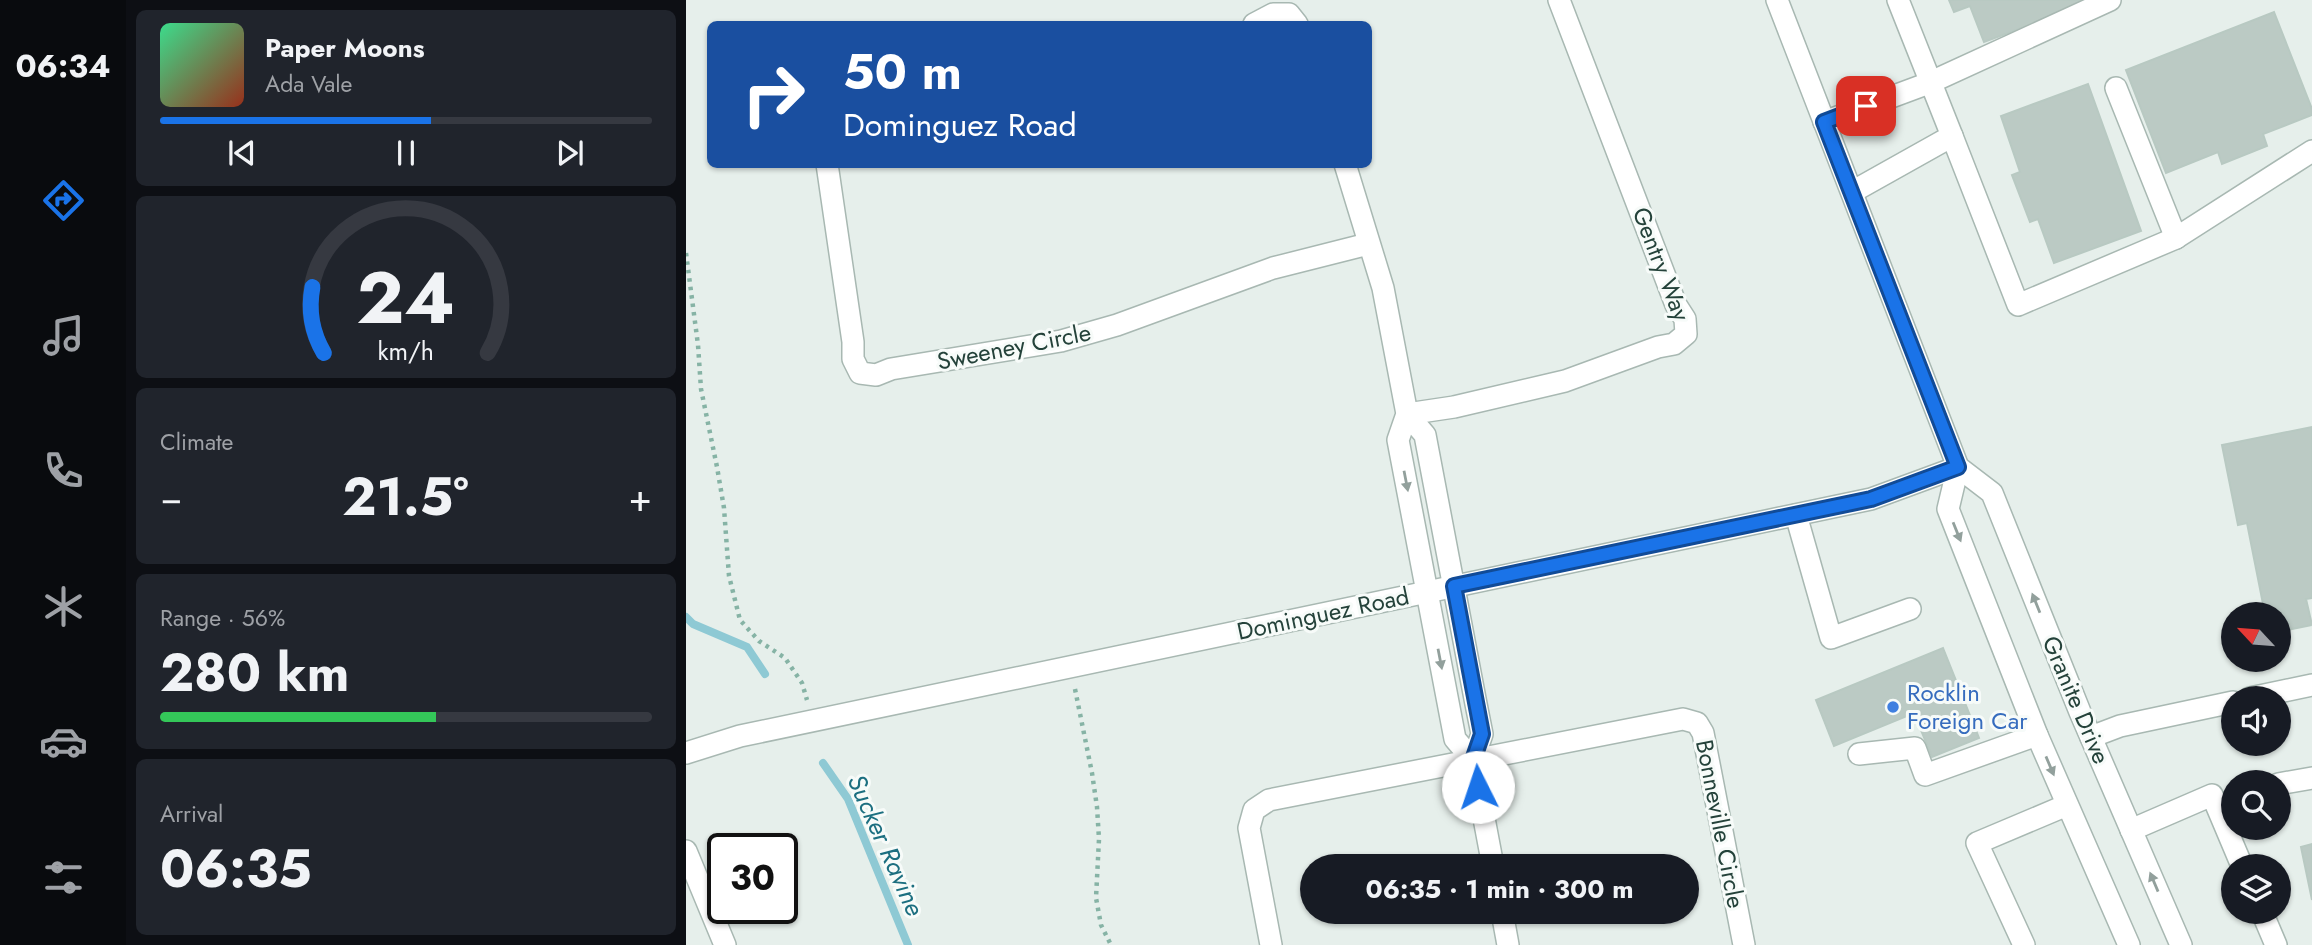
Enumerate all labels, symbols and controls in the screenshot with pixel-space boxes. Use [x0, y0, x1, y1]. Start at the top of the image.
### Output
text: Paper Moons [265, 29, 425, 67]
text: 50 m [843, 37, 962, 107]
text: 06:34 [15, 43, 111, 89]
icon: right [728, 49, 819, 140]
text: Ada Vale [265, 67, 352, 101]
pin [1836, 76, 1896, 136]
icon: arrive [1847, 87, 1885, 125]
text: Dominguez Road [843, 102, 1077, 148]
icon: previous [223, 134, 261, 172]
icon: pause [387, 134, 425, 172]
icon: next [551, 134, 589, 172]
icon: directions [39, 176, 88, 225]
street label: Gentry Way [1624, 202, 1699, 326]
text: 24 [357, 245, 455, 350]
icon: music [39, 311, 88, 360]
street label: Sweeney Circle [934, 314, 1094, 379]
text: km/h [378, 333, 434, 369]
text: Climate [160, 425, 233, 459]
icon: phone [39, 446, 88, 495]
text: 21.5° [342, 459, 469, 535]
text: − [160, 470, 182, 525]
text: + [629, 470, 652, 525]
one-way arrow [1400, 470, 1411, 492]
one-way arrow [1951, 522, 1962, 543]
street label: Dominguez Road [1234, 578, 1412, 649]
icon: climate [39, 582, 88, 631]
one-way arrow [2030, 593, 2041, 614]
text: Range · 56% [160, 601, 285, 635]
north arrow [2221, 602, 2291, 672]
map controls [2221, 602, 2291, 924]
street label: Granite Drive [2034, 630, 2119, 769]
text: 280 km [160, 635, 349, 711]
one-way arrow [1434, 648, 1445, 670]
place label: Rocklin Foreign Car [1907, 675, 2028, 738]
button: sound [2221, 686, 2291, 756]
marker: Rocklin Foreign Car [1885, 699, 1901, 715]
icon: car [39, 717, 88, 766]
street label: Bonneville Circle [1687, 737, 1754, 911]
position arrow [1441, 750, 1515, 824]
one-way arrow [2045, 756, 2056, 777]
water label: Sucker Ravine [838, 768, 934, 922]
button: search [2221, 770, 2291, 840]
text: Arrival [160, 797, 223, 831]
text: 06:35 [160, 831, 312, 907]
speed limit sign: 30 [707, 833, 798, 924]
icon: filters [39, 853, 88, 902]
button: layers [2221, 854, 2291, 924]
text: 06:35 · 1 min · 300 m [1365, 870, 1634, 908]
one-way arrow [2148, 872, 2159, 893]

